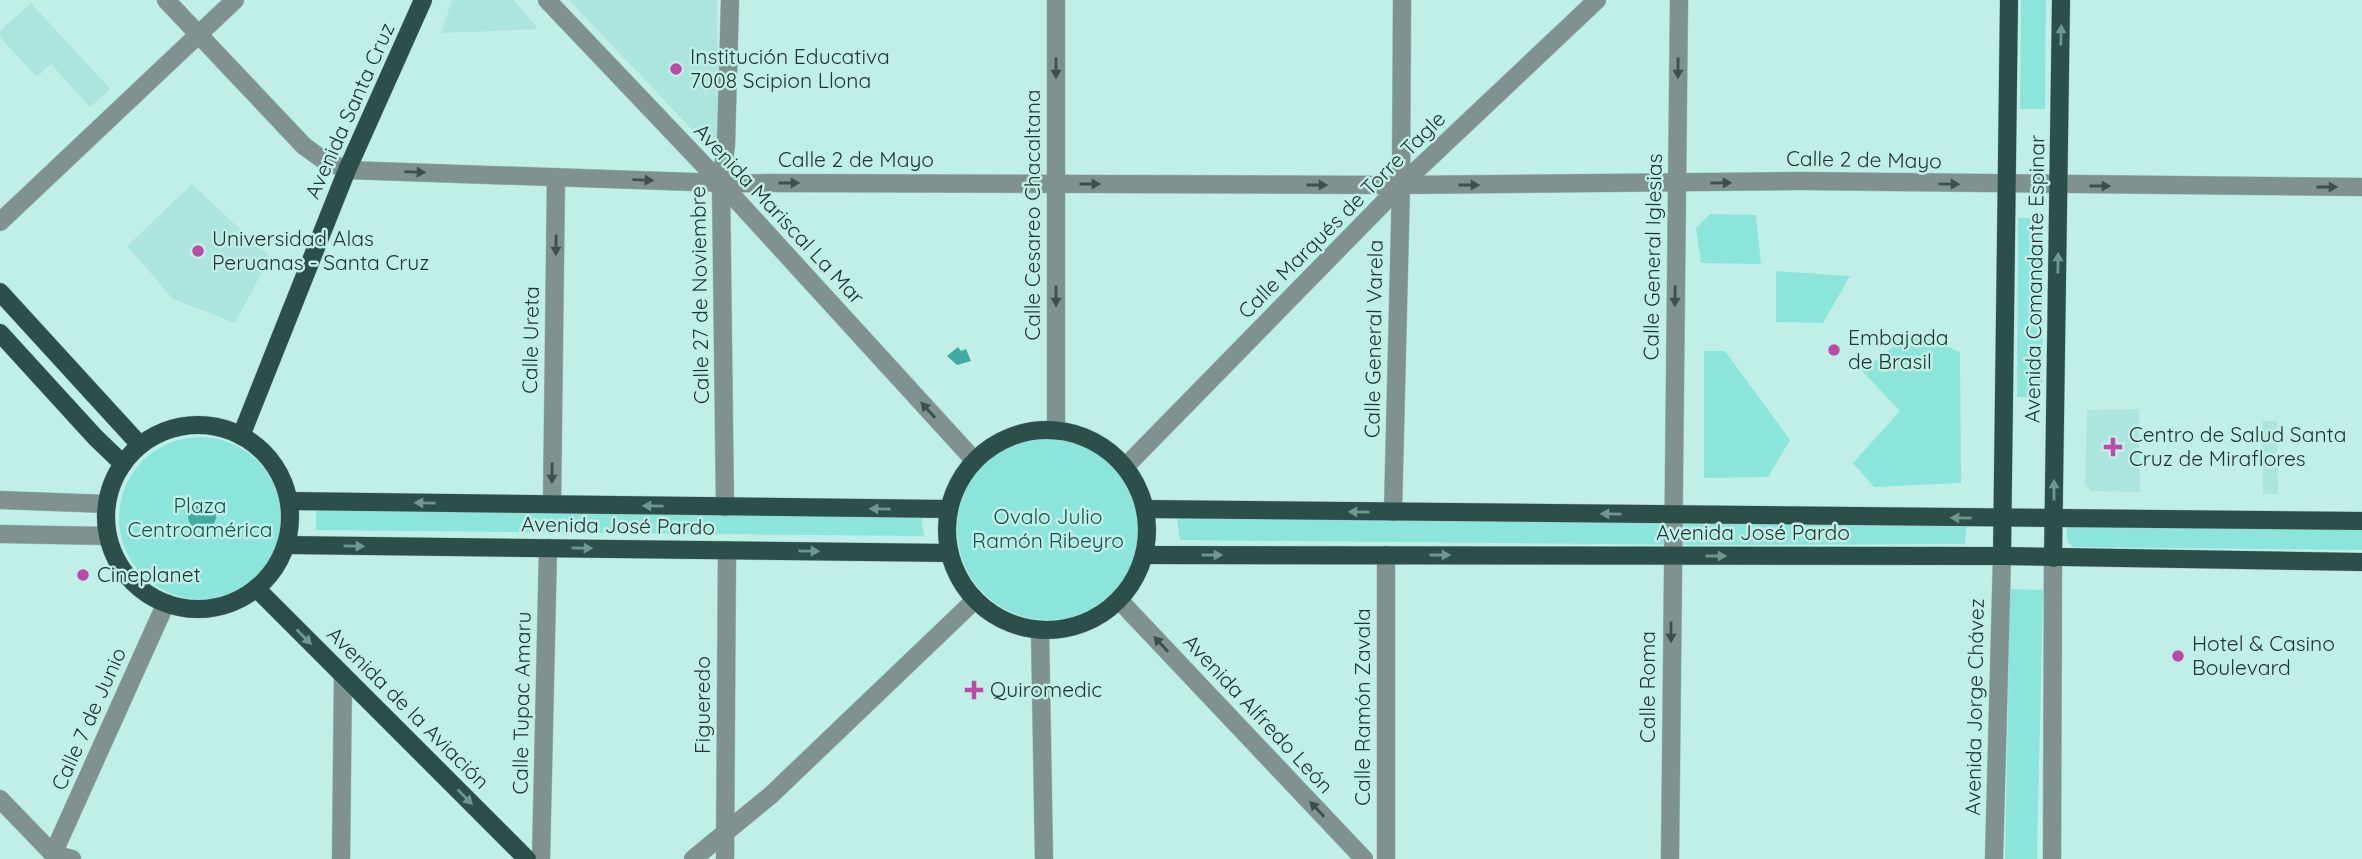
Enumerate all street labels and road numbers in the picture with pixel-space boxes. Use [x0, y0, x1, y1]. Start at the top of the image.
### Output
street label: Avenida Santa Cruz [299, 19, 400, 203]
street label: Calle Cesareo Chacaltana [1019, 89, 1045, 341]
street label: Calle Marqués de Torre Tagle [1232, 105, 1450, 323]
street label: Avenida Mariscal La Mar [689, 117, 870, 309]
street label: Avenida Comandante Espinar [2018, 135, 2050, 423]
street label: Calle 2 de Mayo [1786, 145, 1942, 173]
street label: Calle 2 de Mayo [778, 146, 934, 172]
street label: Calle General Iglesias [1637, 153, 1667, 361]
street label: Calle 27 de Noviembre [684, 186, 714, 404]
street label: Calle General Varela [1358, 239, 1388, 438]
street label: Calle Ureta [516, 286, 544, 394]
street label: Avenida José Pardo [521, 510, 715, 540]
street label: Avenida José Pardo [1656, 519, 1850, 545]
street label: Avenida Jorge Chávez [1959, 598, 1989, 816]
street label: Calle Ramón Zavala [1349, 608, 1375, 806]
street label: Calle Tupac Amaru [506, 611, 536, 795]
street label: Avenida de la Aviación [322, 621, 495, 794]
street label: Avenida Alfredo León [1178, 628, 1339, 798]
street label: Calle Roma [1634, 631, 1660, 743]
street label: Calle 7 de Junio [45, 643, 131, 794]
street label: Figueredo [689, 656, 715, 754]

